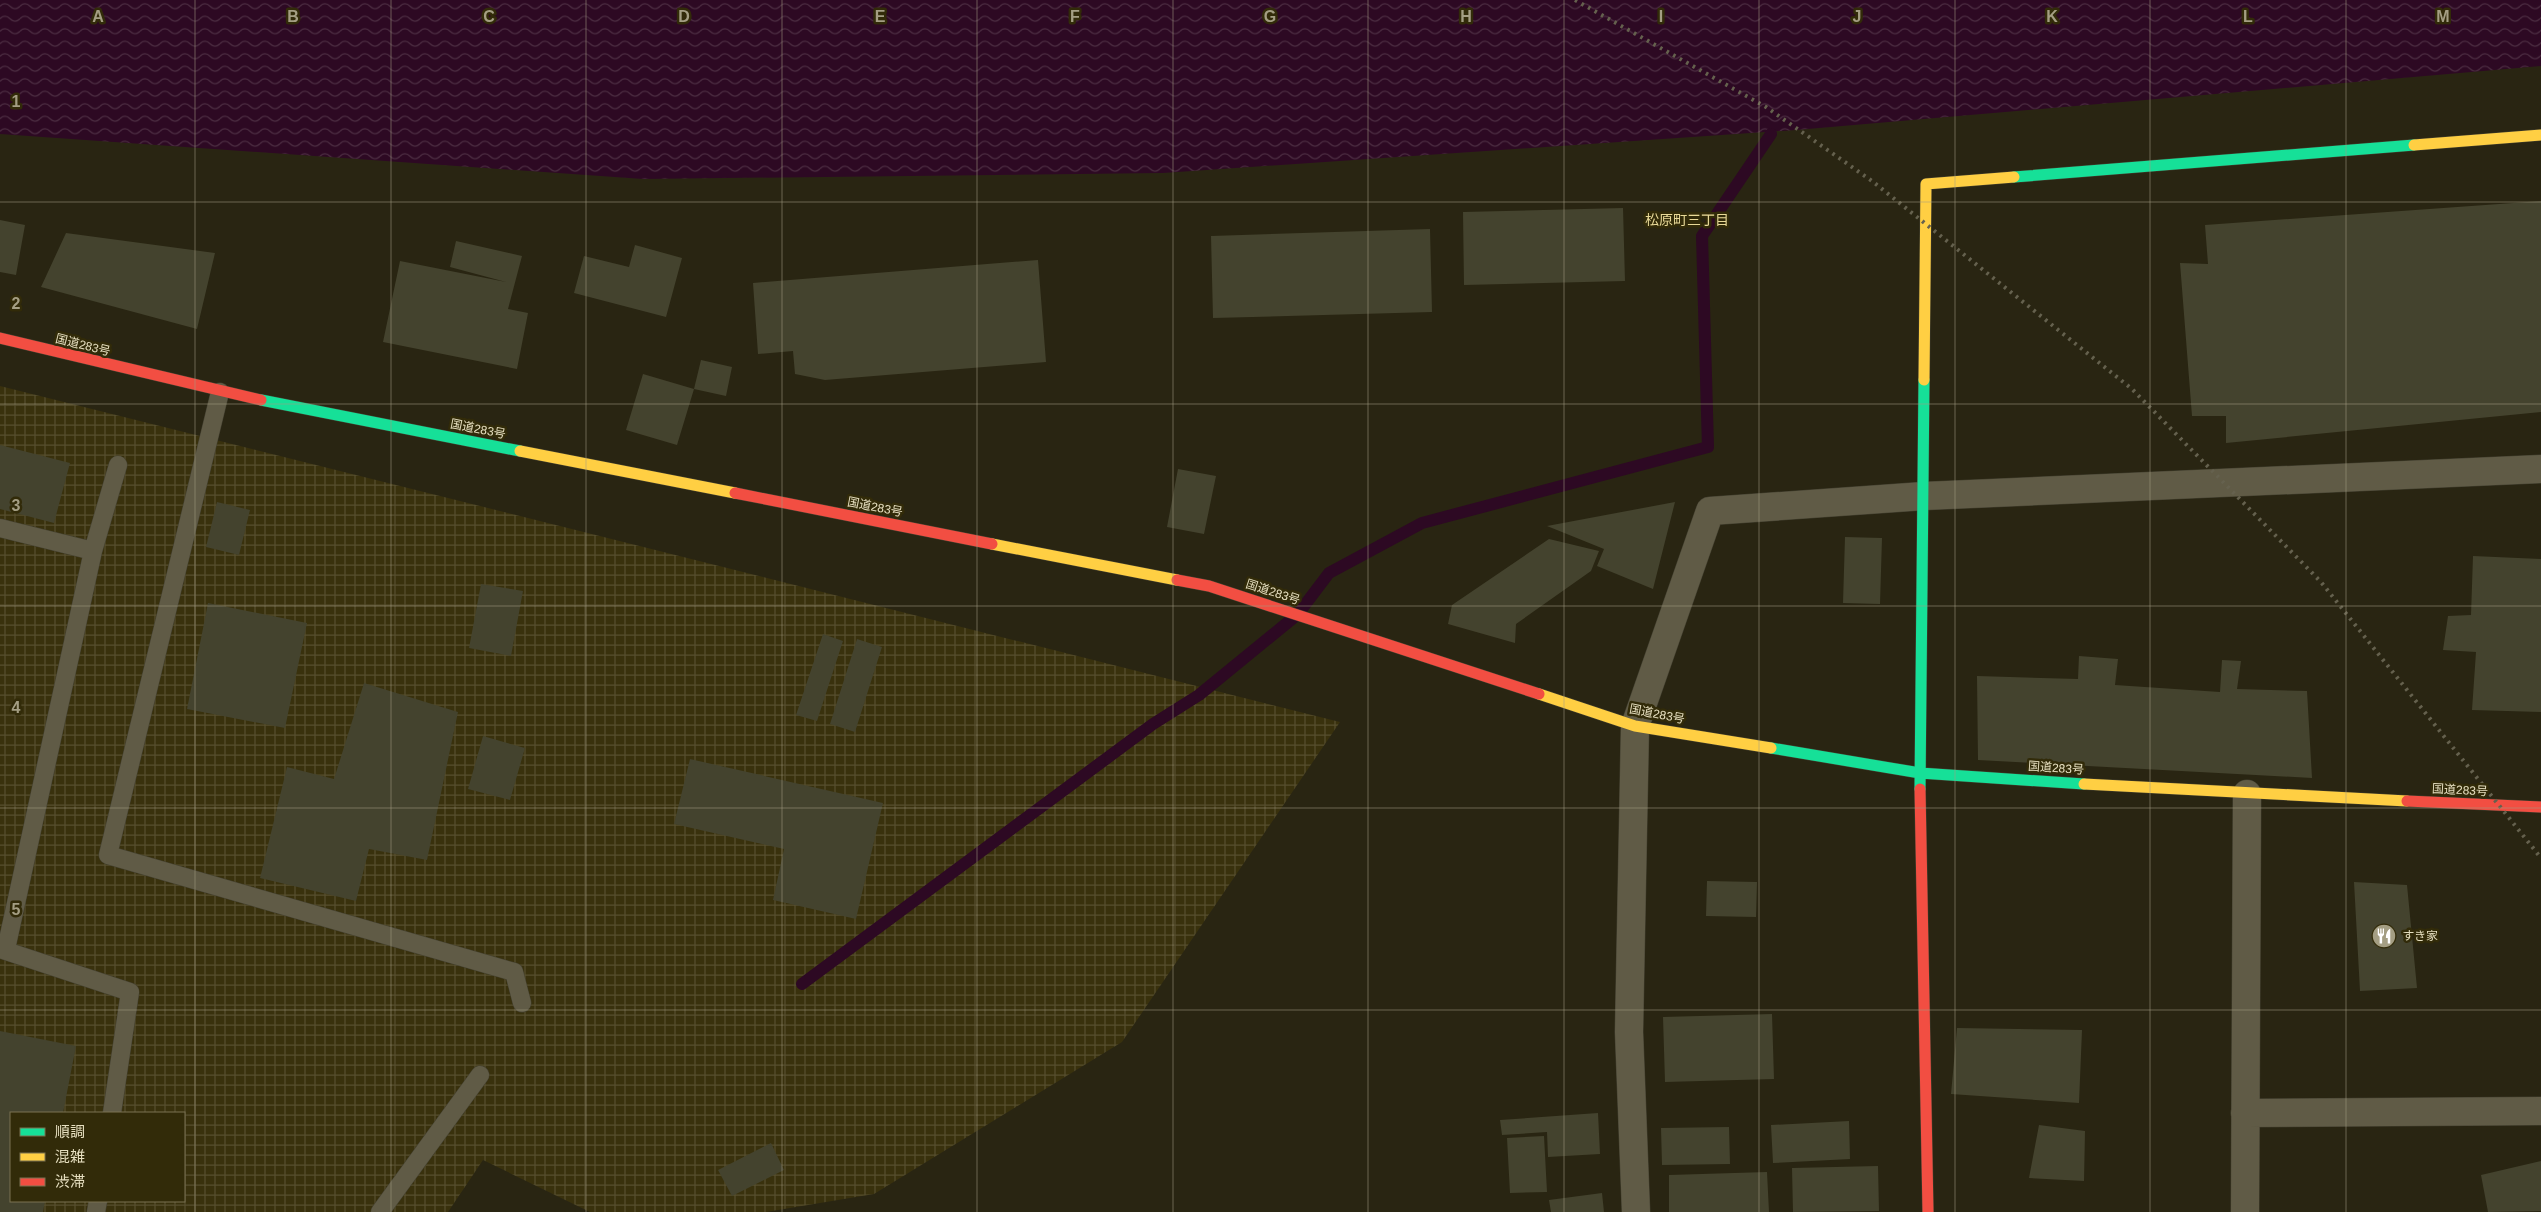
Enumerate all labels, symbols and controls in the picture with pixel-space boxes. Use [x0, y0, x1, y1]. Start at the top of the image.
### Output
text: A [92, 8, 104, 25]
text: B [287, 8, 299, 25]
text: C [483, 8, 495, 25]
text: D [678, 8, 690, 25]
text: E [875, 8, 886, 25]
text: F [1070, 8, 1080, 25]
text: G [1264, 8, 1276, 25]
text: H [1460, 8, 1472, 25]
text: I [1659, 8, 1663, 25]
text: J [1853, 8, 1861, 25]
text: K [2046, 8, 2058, 25]
text: L [2243, 8, 2253, 25]
text: M [2436, 8, 2450, 25]
text: 1 [12, 93, 21, 110]
district label: 松原町三丁目 [1645, 212, 1729, 228]
text: 2 [12, 295, 21, 312]
street label: 国道283号 [54, 331, 112, 359]
street label: 国道283号 [449, 417, 507, 441]
street label: 国道283号 [846, 495, 904, 519]
text: 3 [12, 497, 21, 514]
street label: 国道283号 [1244, 577, 1302, 607]
text: 4 [12, 699, 21, 716]
street label: 国道283号 [1628, 702, 1686, 726]
street label: 国道283号 [2028, 759, 2084, 777]
street label: 国道283号 [2432, 782, 2488, 798]
text: 5 [12, 901, 21, 918]
restaurant icon: すき家 [2371, 923, 2397, 949]
place label: すき家 [2402, 929, 2438, 943]
legend [10, 1112, 185, 1202]
text: 順調 [55, 1123, 85, 1140]
text: 混雑 [55, 1148, 85, 1165]
text: 渋滞 [55, 1173, 85, 1190]

